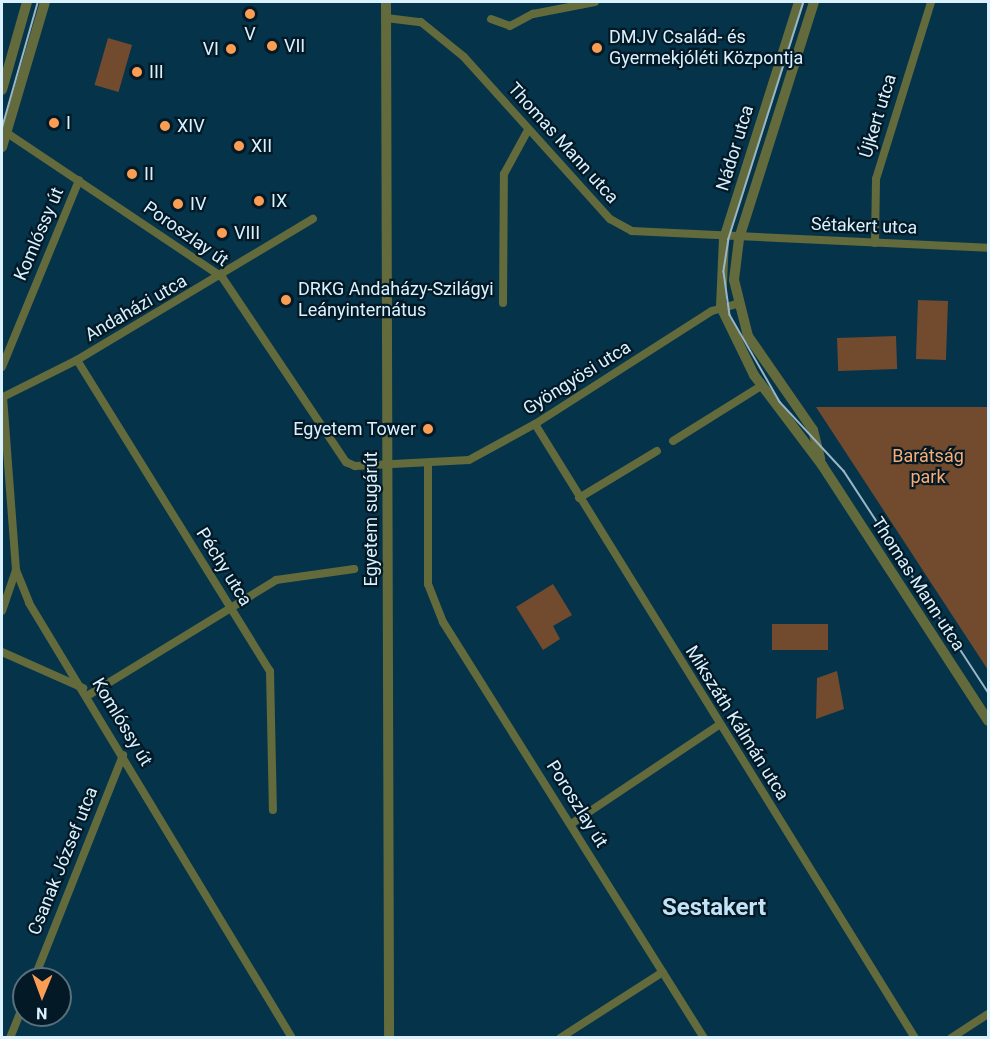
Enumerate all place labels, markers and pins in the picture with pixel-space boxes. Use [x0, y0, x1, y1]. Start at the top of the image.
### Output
marker: V [243, 7, 257, 21]
place label: V [244, 23, 256, 45]
place label: DMJV Család- és Gyermekjóléti Központja [609, 27, 803, 70]
place label: VII [284, 35, 305, 57]
place label: VI [203, 38, 219, 60]
marker: VII [265, 39, 279, 53]
marker: DMJV Család- és Gyermekjóléti Központja [590, 41, 604, 55]
marker: VI [224, 42, 238, 56]
place label: III [149, 61, 164, 83]
marker: III [130, 65, 144, 79]
place label: I [66, 112, 71, 134]
place label: XIV [177, 115, 205, 137]
marker: I [47, 116, 61, 130]
marker: XIV [158, 119, 172, 133]
place label: XII [251, 135, 272, 157]
marker: XII [232, 139, 246, 153]
place label: II [144, 163, 154, 185]
marker: II [125, 167, 139, 181]
place label: IX [271, 190, 287, 212]
place label: IV [190, 193, 206, 215]
marker: IX [252, 194, 266, 208]
marker: IV [171, 197, 185, 211]
place label: VIII [234, 222, 260, 244]
marker: VIII [215, 226, 229, 240]
place label: DRKG Andaházy-Szilágyi Leányinternátus [298, 279, 494, 322]
marker: DRKG Andaházy-Szilágyi Leányinternátus [279, 293, 293, 307]
place label: Egyetem Tower [293, 418, 416, 440]
marker: Egyetem Tower [421, 422, 435, 436]

